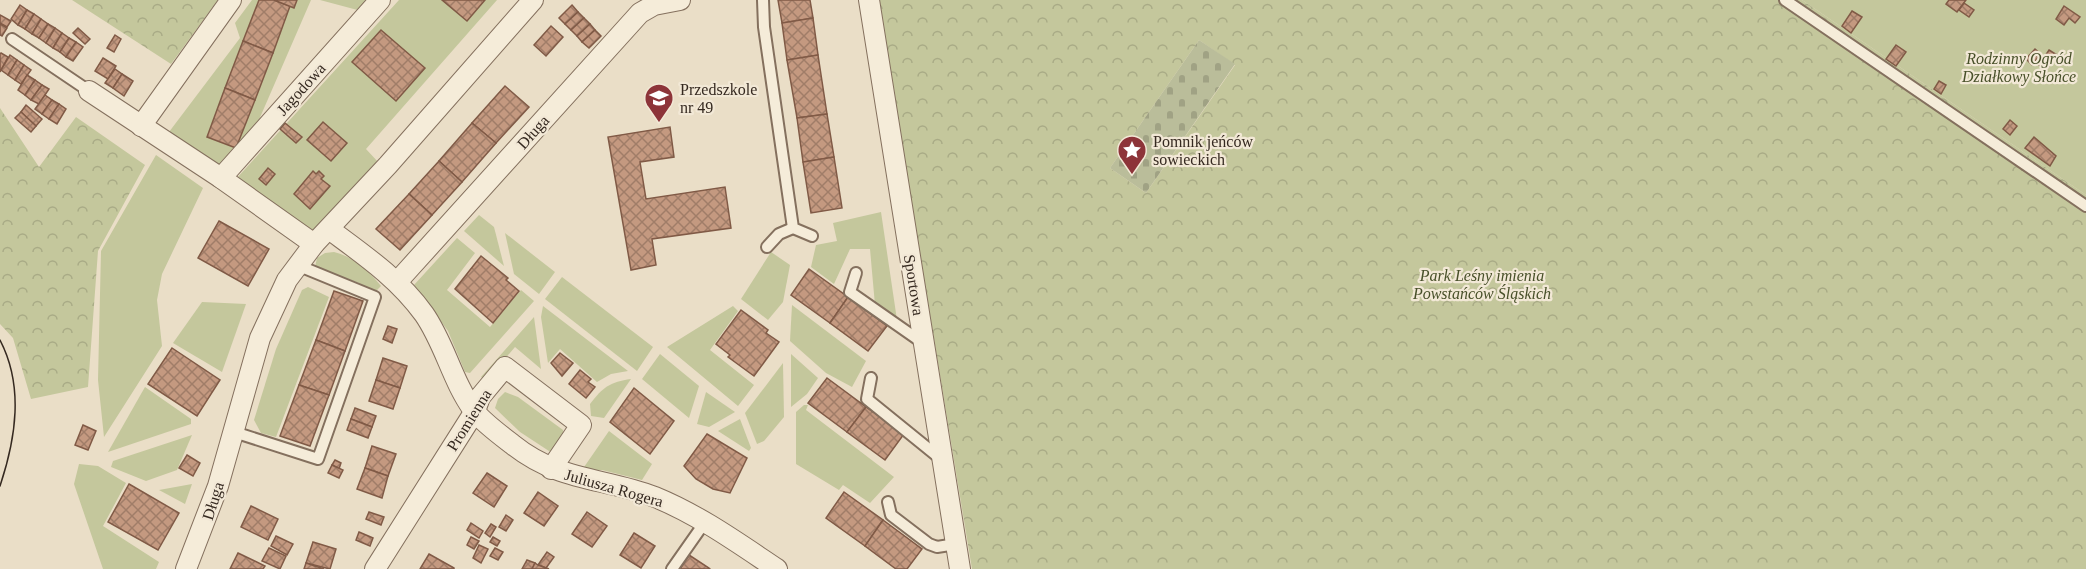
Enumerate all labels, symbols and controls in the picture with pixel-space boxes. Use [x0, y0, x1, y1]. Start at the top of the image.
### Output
park label: Rodzinny Ogród Działkowy Słońce [1961, 50, 2076, 86]
street label: Jagodowa [273, 60, 329, 119]
place label: Przedszkole nr 49 [680, 81, 757, 116]
school or university icon: Przedszkole nr 49 [643, 82, 675, 124]
street label: Długa [514, 112, 553, 153]
place label: Pomnik jeńców sowieckich [1153, 133, 1253, 168]
place icon: Pomnik jeńców sowieckich [1116, 134, 1148, 176]
street label: Sportowa [900, 253, 927, 317]
park label: Park Leśny imienia Powstańców Śląskich [1412, 267, 1551, 303]
street label: Promienna [443, 386, 495, 454]
street label: Juliusza Rogera [562, 466, 665, 511]
street label: Długa [199, 480, 228, 523]

